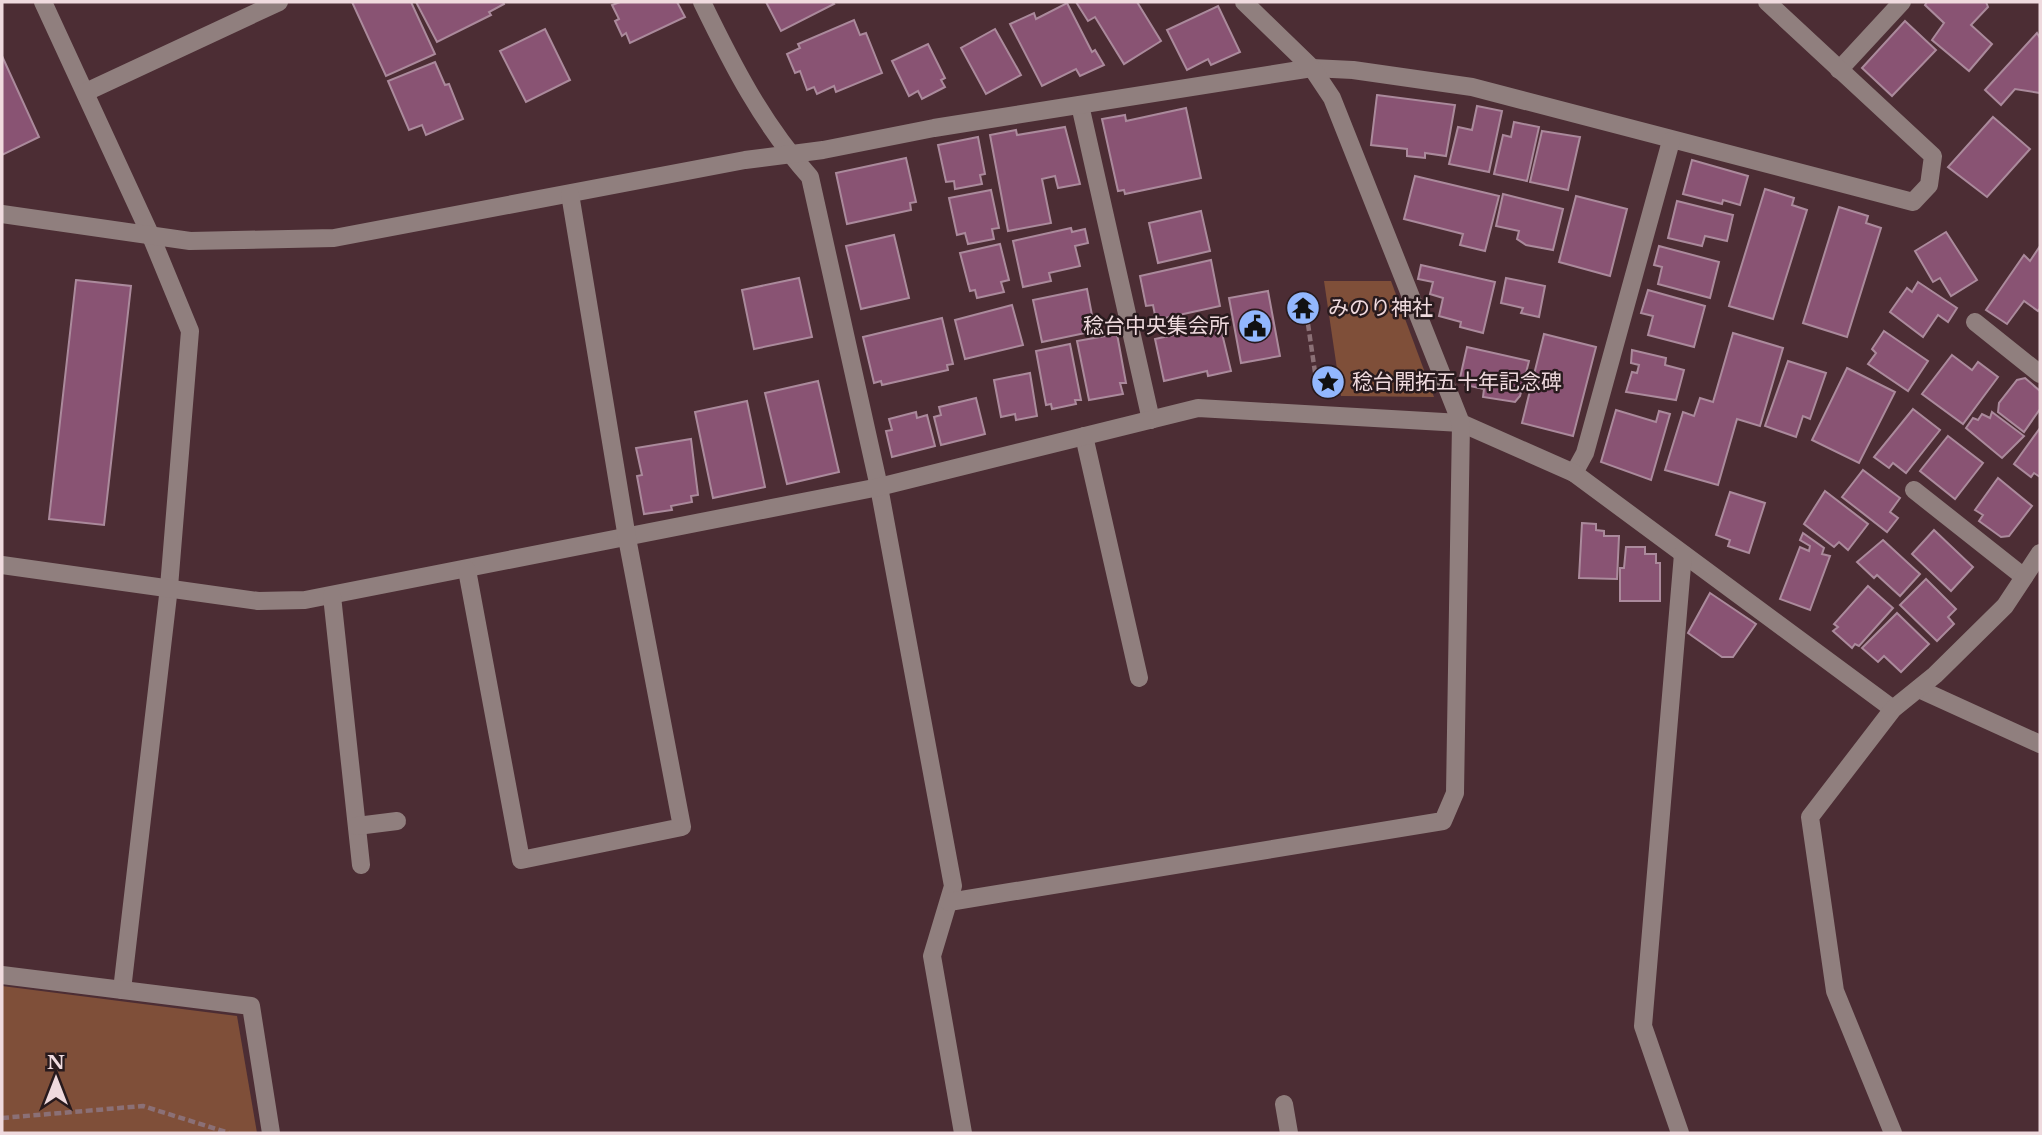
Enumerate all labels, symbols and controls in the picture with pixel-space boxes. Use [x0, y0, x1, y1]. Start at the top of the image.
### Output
temple icon: みのり神社 [1284, 289, 1322, 327]
place label: みのり神社 [1328, 295, 1433, 321]
public building icon: 稔台中央集会所 [1236, 307, 1274, 345]
place label: 稔台中央集会所 [1083, 313, 1230, 339]
place icon: 稔台開拓五十年記念碑 [1309, 363, 1347, 401]
place label: 稔台開拓五十年記念碑 [1352, 369, 1562, 395]
north arrow [21, 1044, 91, 1114]
text: N [47, 1051, 65, 1074]

